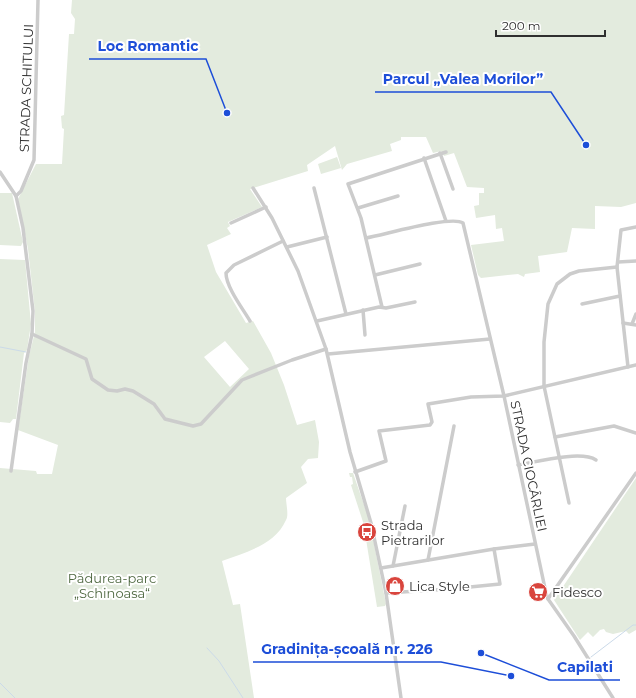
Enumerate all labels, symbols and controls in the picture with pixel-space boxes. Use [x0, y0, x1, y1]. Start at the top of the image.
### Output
scale bar [496, 12, 605, 38]
text: 200 m [502, 18, 541, 33]
street label: STRADA SCHITULUI [16, 24, 36, 152]
callout: Loc Romantic [89, 33, 206, 59]
text: Loc Romantic [98, 37, 199, 55]
callout: Parcul „Valea Morilor” [375, 66, 551, 92]
text: Parcul „Valea Morilor” [383, 70, 543, 88]
street label: STRADA CIOCÂRLIEI [507, 399, 551, 533]
place label: Strada Pietrarilor [381, 517, 445, 548]
bus stop icon: Strada Pietrarilor [356, 521, 378, 543]
park label: Pădurea-parc „Schinoasa“ [68, 570, 156, 601]
shop icon: Lica Style [384, 575, 406, 597]
place label: Lica Style [409, 578, 470, 594]
supermarket icon: Fidesco [527, 581, 549, 603]
place label: Fidesco [552, 584, 602, 600]
callout: Gradinița-școală nr. 226 [253, 636, 441, 662]
text: Gradinița-școală nr. 226 [261, 640, 433, 659]
callout: Capilati [549, 654, 620, 680]
text: Capilati [557, 658, 613, 676]

